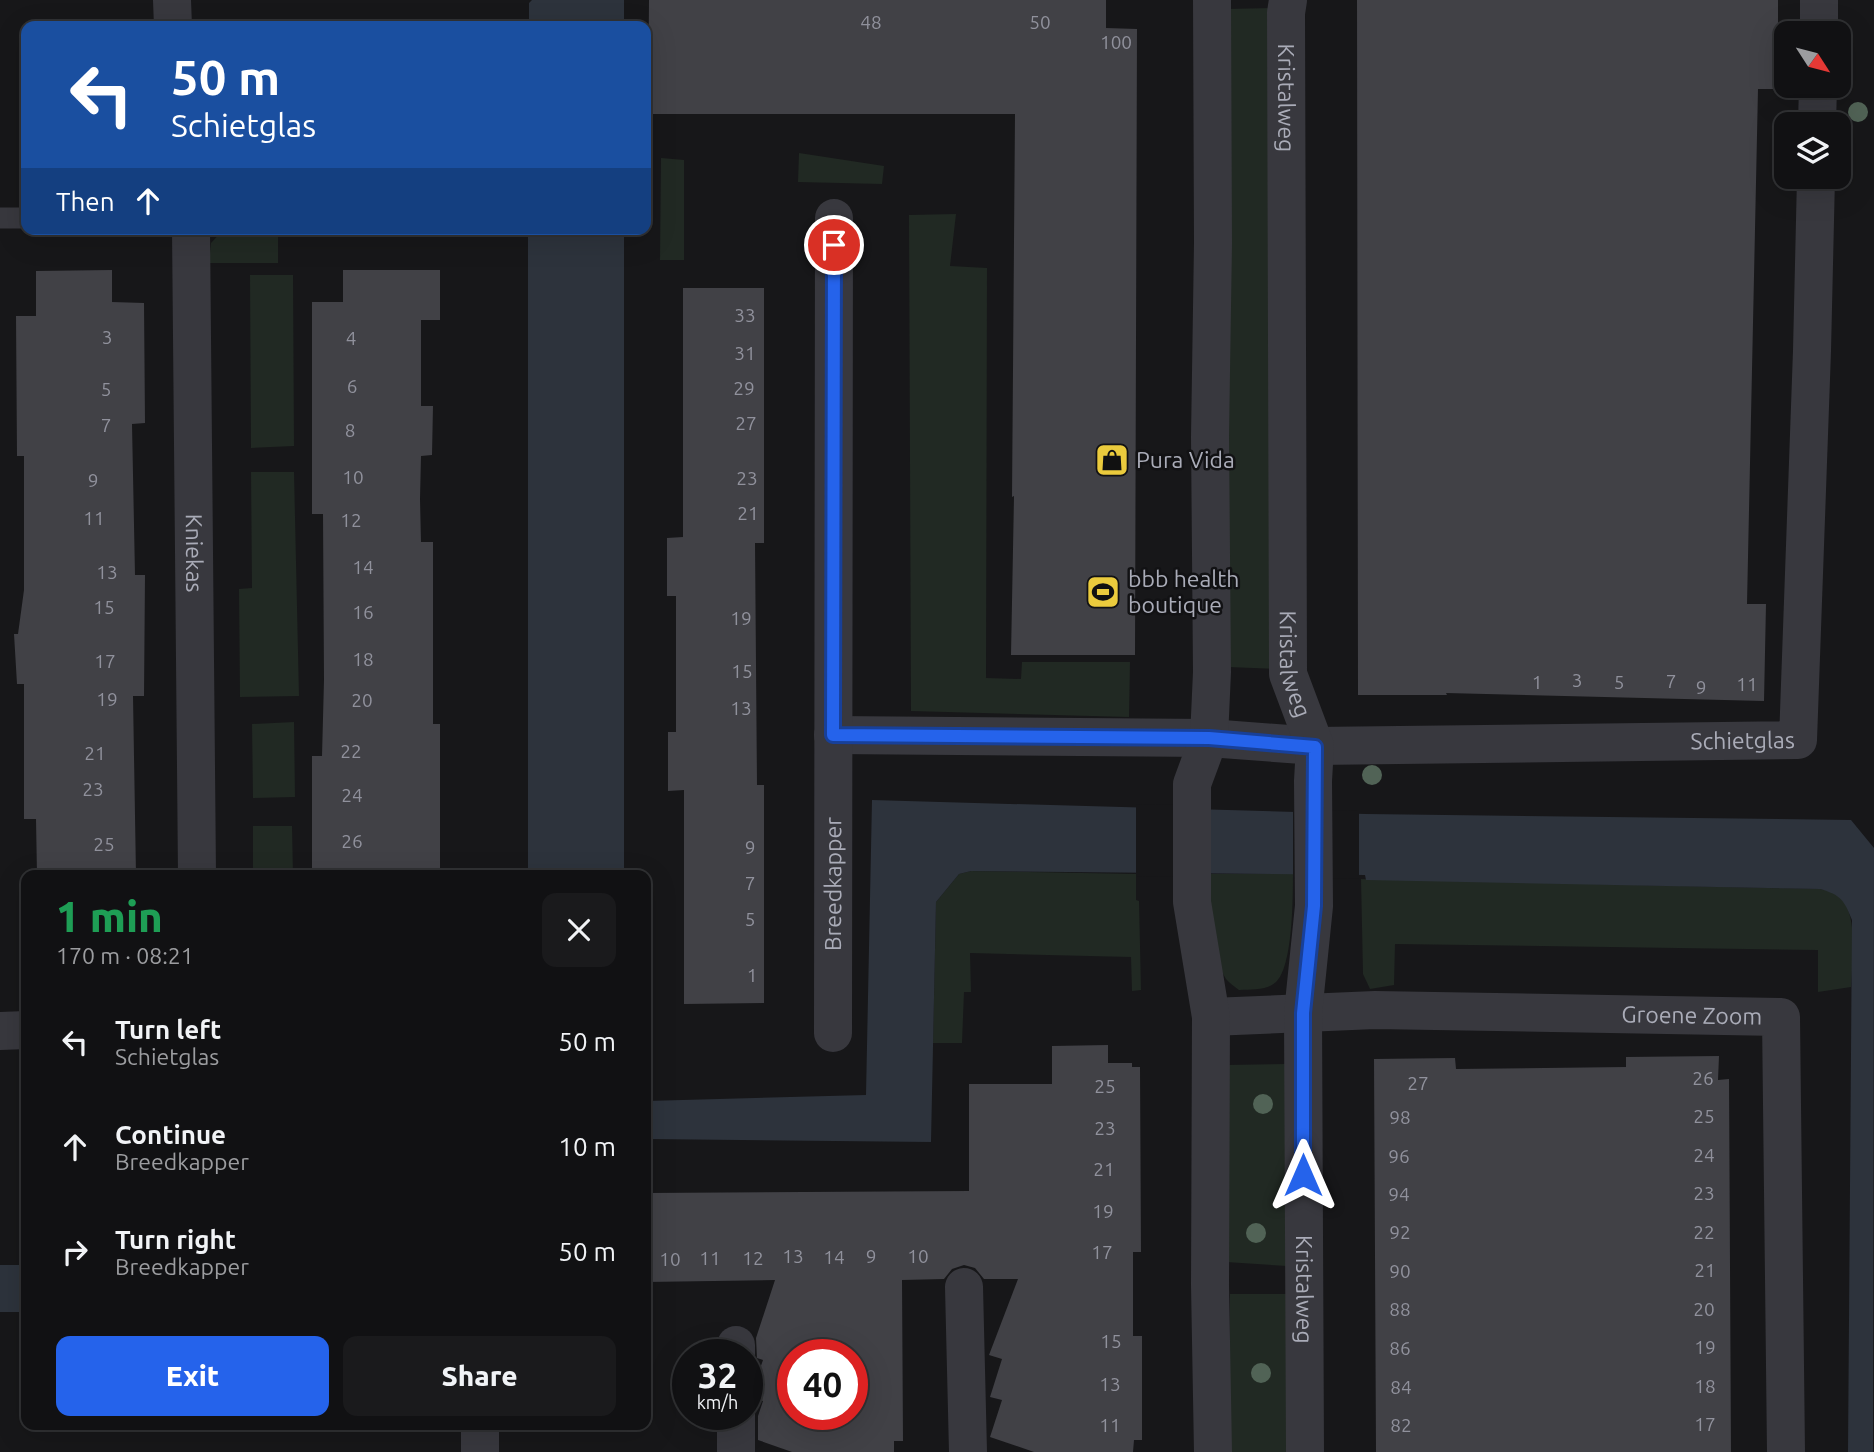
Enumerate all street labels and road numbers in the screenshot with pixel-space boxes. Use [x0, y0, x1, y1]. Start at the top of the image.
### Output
street label: Kristalweg [1274, 43, 1299, 152]
street label: Kniekas [182, 513, 207, 593]
street label: Kristalweg [1276, 610, 1316, 721]
street label: Schietglas [1690, 727, 1795, 753]
street label: Breedkapper [820, 817, 845, 951]
street label: Groene Zoom [1621, 1001, 1762, 1029]
street label: Kristalweg [1292, 1235, 1318, 1344]

